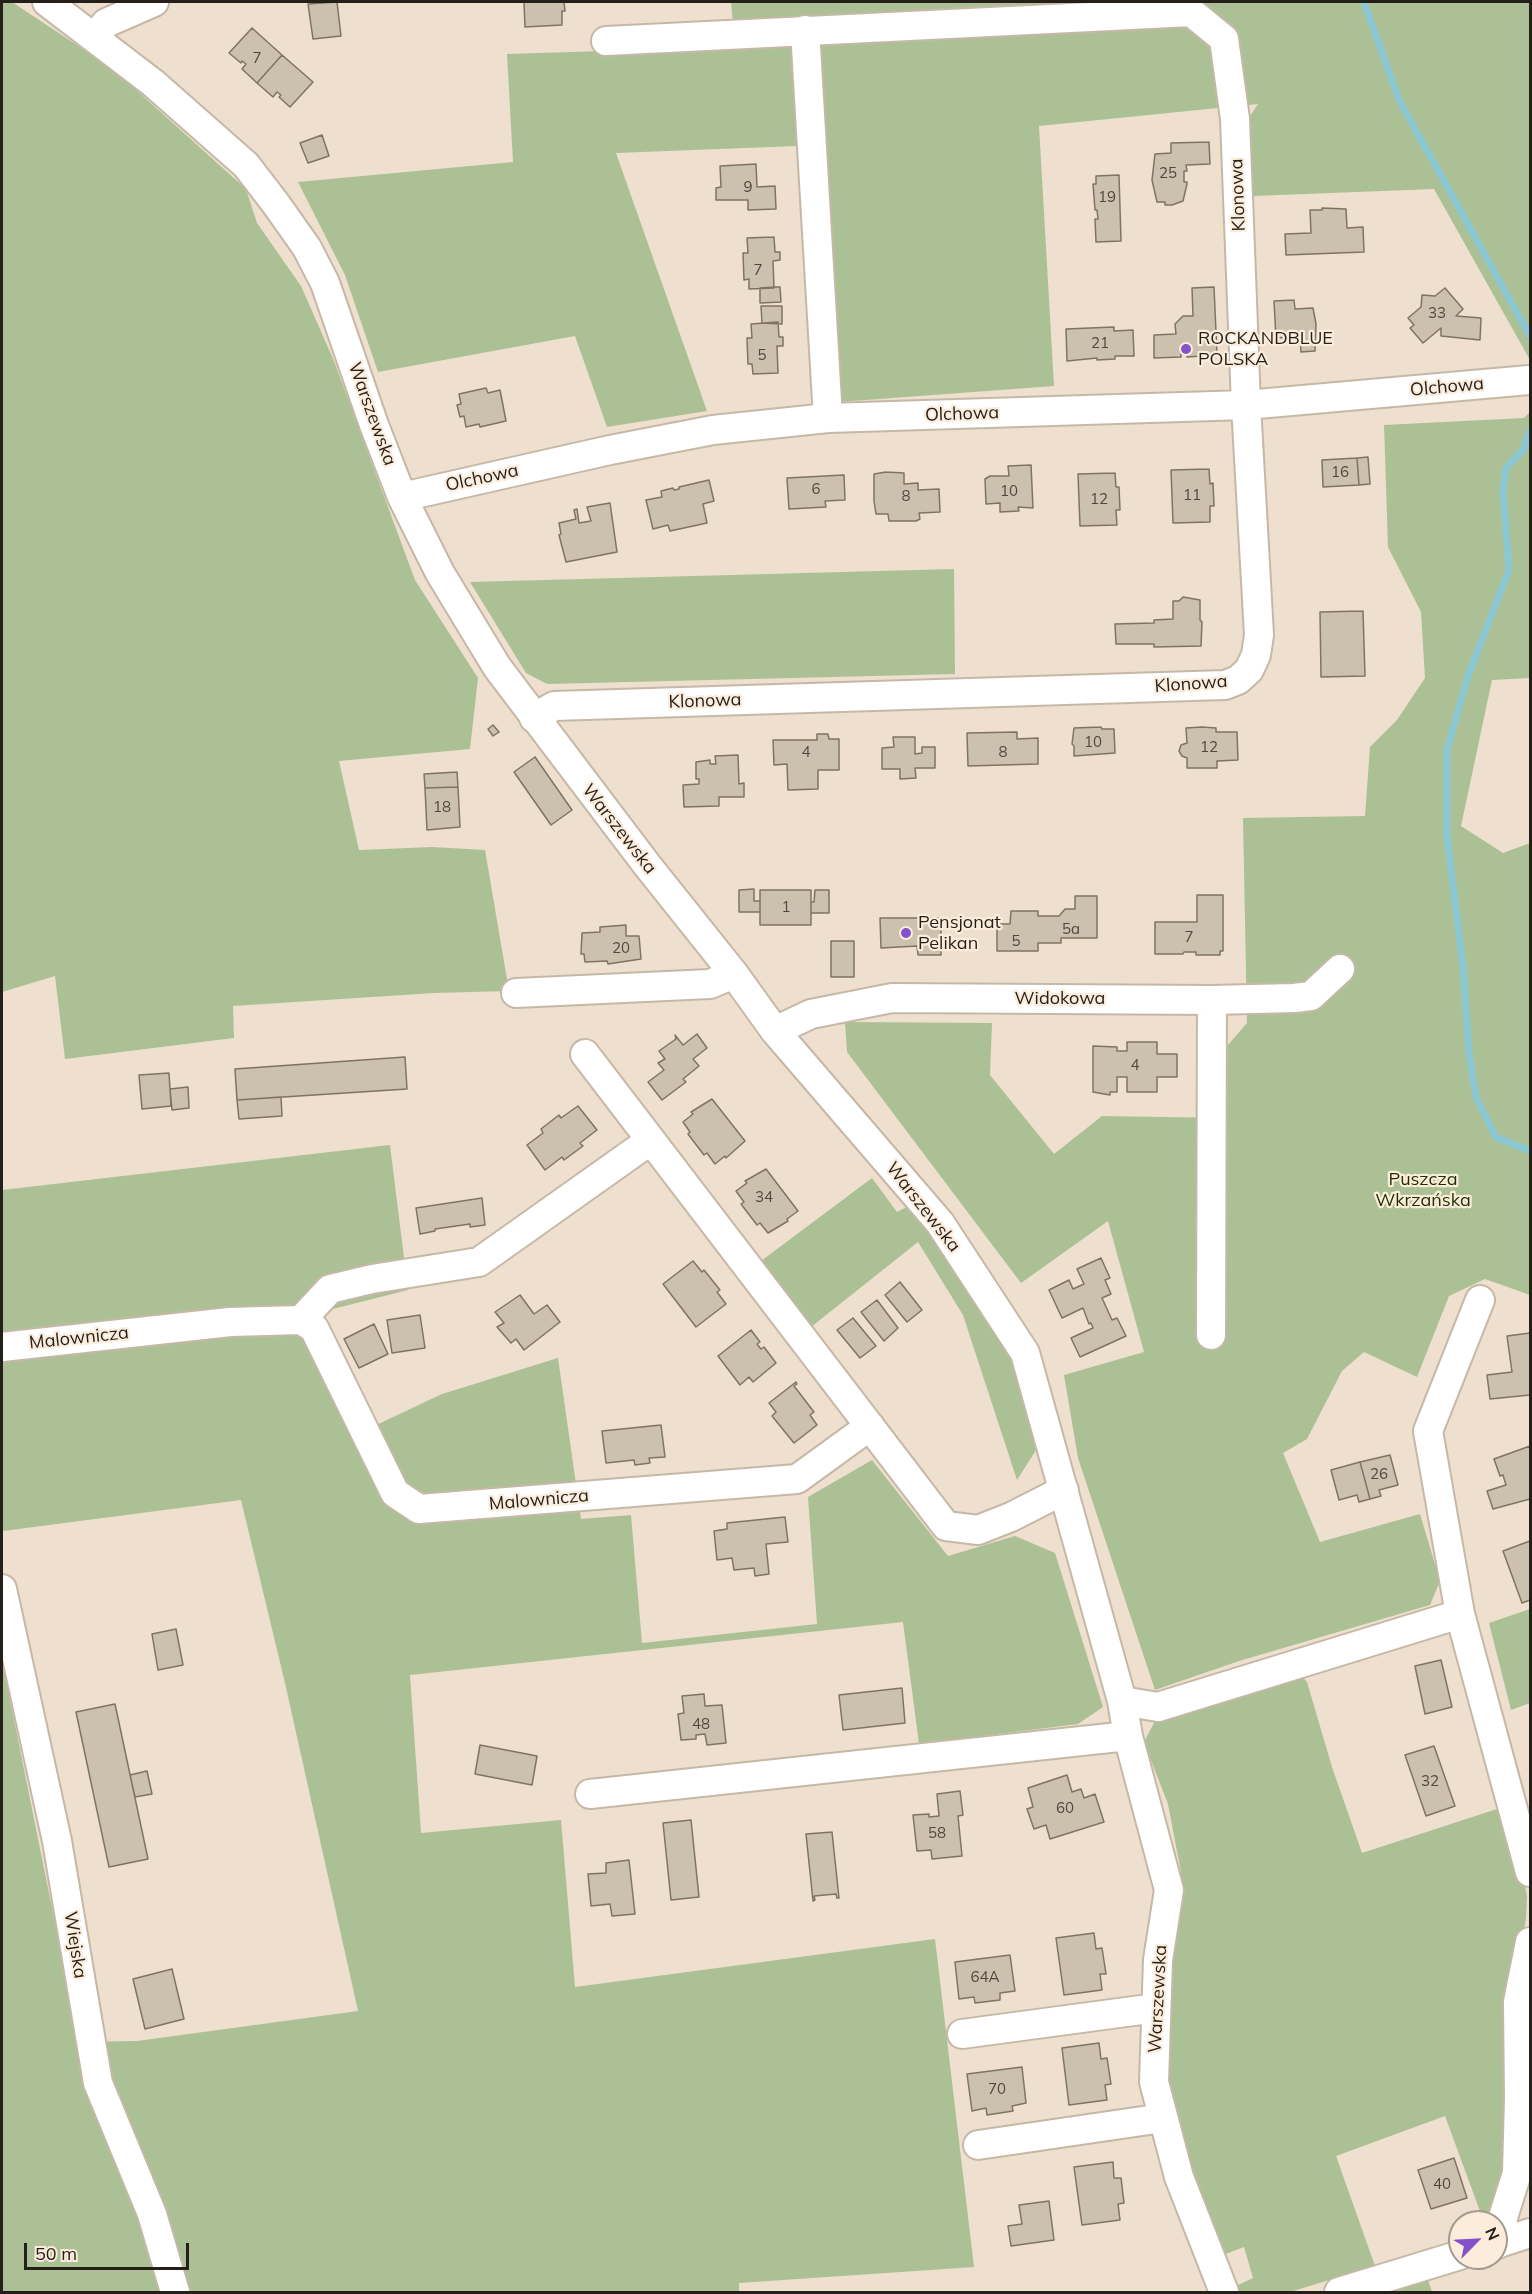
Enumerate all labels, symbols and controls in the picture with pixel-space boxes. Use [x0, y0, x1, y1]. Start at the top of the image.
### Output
house number: 7 [253, 49, 261, 67]
street label: Klonowa [1226, 158, 1250, 232]
house number: 25 [1159, 164, 1177, 182]
house number: 9 [744, 178, 752, 196]
house number: 19 [1098, 188, 1116, 206]
house number: 7 [754, 261, 762, 279]
house number: 33 [1428, 304, 1446, 322]
place label: ROCKANDBLUE POLSKA [1198, 328, 1333, 370]
house number: 21 [1091, 334, 1109, 352]
marker: ROCKANDBLUE POLSKA [1179, 342, 1193, 356]
house number: 5 [758, 346, 766, 364]
street label: Warszewska [343, 359, 401, 469]
street label: Olchowa [1409, 373, 1485, 401]
street label: Olchowa [925, 402, 999, 426]
street label: Olchowa [444, 460, 520, 496]
house number: 16 [1331, 463, 1349, 481]
house number: 6 [812, 480, 820, 498]
house number: 10 [1000, 482, 1018, 500]
house number: 11 [1183, 486, 1201, 504]
house number: 8 [902, 487, 910, 505]
house number: 12 [1090, 490, 1108, 508]
street label: Klonowa [1154, 671, 1228, 697]
street label: Klonowa [668, 689, 742, 713]
house number: 10 [1084, 733, 1102, 751]
house number: 12 [1200, 738, 1218, 756]
house number: 4 [802, 743, 810, 761]
house number: 8 [999, 743, 1007, 761]
street label: Warszewska [577, 780, 661, 878]
house number: 18 [433, 798, 451, 816]
house number: 1 [782, 898, 790, 916]
place label: Pensjonat Pelikan [918, 912, 1001, 954]
house number: 5a [1062, 920, 1080, 938]
marker: Pensjonat Pelikan [899, 926, 913, 940]
house number: 7 [1185, 928, 1193, 946]
house number: 5 [1012, 932, 1020, 950]
house number: 20 [612, 939, 630, 957]
street label: Widokowa [1015, 988, 1105, 1010]
house number: 4 [1131, 1056, 1139, 1074]
street label: Warszewska [881, 1158, 965, 1256]
park label: Puszcza Wkrzańska [1375, 1169, 1471, 1212]
house number: 34 [755, 1188, 773, 1206]
street label: Malownicza [28, 1322, 130, 1354]
house number: 26 [1370, 1465, 1388, 1483]
street label: Malownicza [488, 1485, 590, 1515]
house number: 48 [692, 1715, 710, 1733]
house number: 32 [1421, 1772, 1439, 1790]
house number: 60 [1056, 1799, 1074, 1817]
house number: 58 [928, 1824, 946, 1842]
street label: Wiejska [59, 1910, 91, 1980]
street label: Warszewska [1144, 1944, 1172, 2054]
house number: 64A [970, 1968, 1000, 1986]
house number: 70 [988, 2080, 1006, 2098]
house number: 40 [1433, 2175, 1451, 2193]
north arrow [1448, 2210, 1508, 2270]
text: N [1481, 2224, 1504, 2243]
scale bar [27, 2231, 192, 2269]
text: 50 m [35, 2242, 77, 2265]

